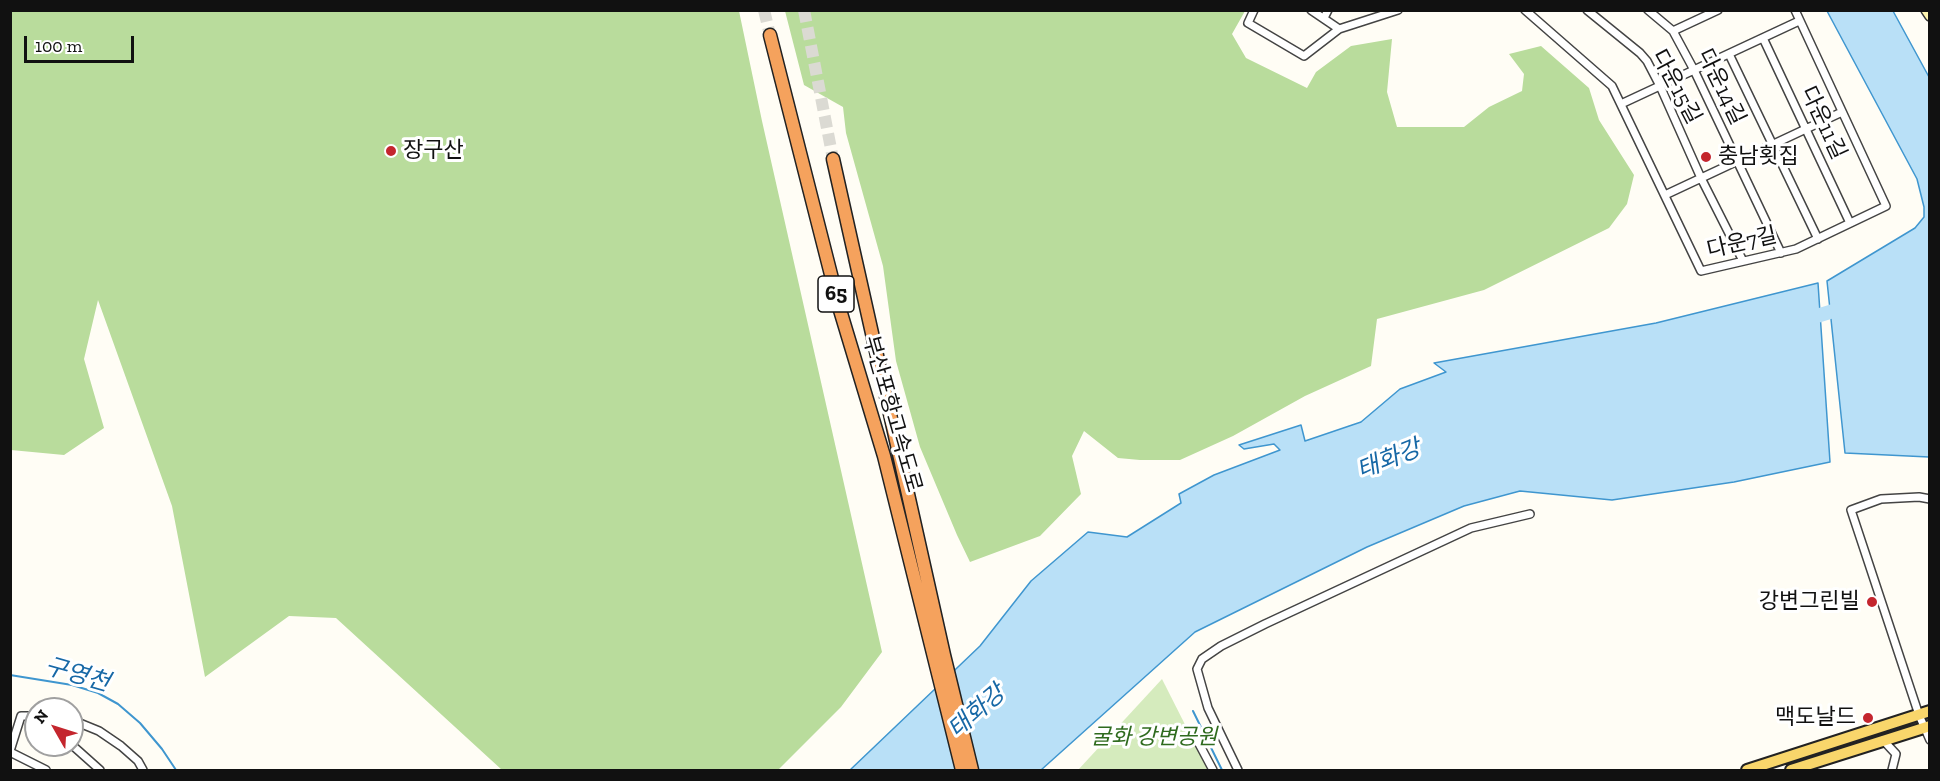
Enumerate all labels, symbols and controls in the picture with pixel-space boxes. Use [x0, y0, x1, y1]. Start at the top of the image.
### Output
scale bar [27, 24, 136, 62]
text: 100 m [35, 35, 82, 57]
street label: 다운15길 [1645, 45, 1707, 129]
street label: 다운14길 [1691, 45, 1751, 129]
street label: 다운11길 [1795, 82, 1851, 164]
place label: 장구산 [403, 138, 464, 164]
marker: 장구산 [384, 144, 398, 158]
place label: 충남횟집 [1718, 144, 1799, 170]
marker: 충남횟집 [1699, 150, 1713, 164]
street label: 다운7길 [1704, 222, 1780, 264]
road number: 65 [818, 276, 854, 312]
street label: 부산포항고속도로 [857, 333, 927, 495]
water label: 태화강 [1353, 434, 1425, 486]
place label: 강변그린빌 [1759, 589, 1860, 615]
marker: 강변그린빌 [1865, 595, 1879, 609]
water label: 구영천 [41, 652, 113, 698]
water label: 태화강 [943, 679, 1011, 745]
north arrow [24, 697, 84, 757]
place label: 맥도날드 [1775, 705, 1856, 731]
text: N [30, 706, 52, 727]
marker: 맥도날드 [1861, 711, 1875, 725]
park label: 굴화 강변공원 [1091, 725, 1217, 751]

